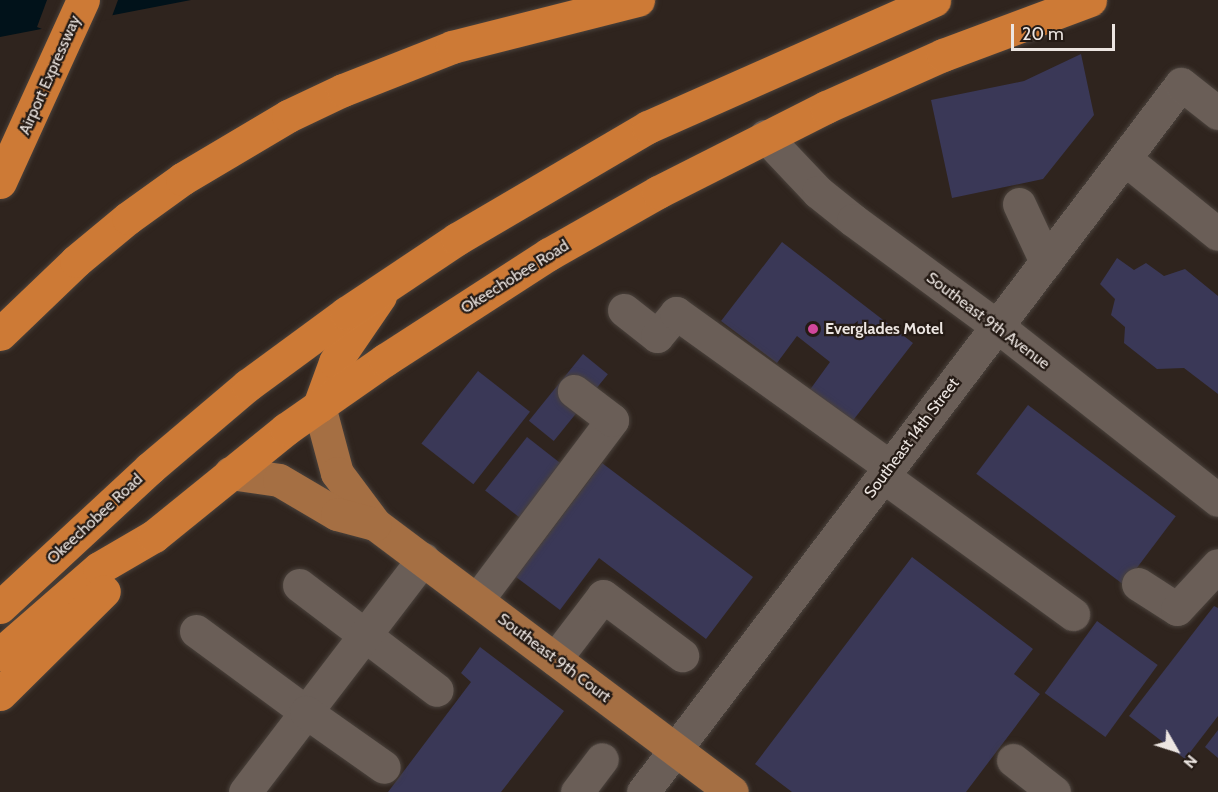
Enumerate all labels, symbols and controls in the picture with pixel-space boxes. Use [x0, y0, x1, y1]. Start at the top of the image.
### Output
street label: Airport Expressway [15, 12, 85, 138]
scale bar [1014, 12, 1118, 50]
text: 20 m [1022, 23, 1064, 45]
street label: Okeechobee Road [457, 236, 573, 318]
street label: Southeast 9th Avenue [922, 268, 1054, 374]
place label: Everglades Motel [825, 319, 943, 339]
marker: Everglades Motel [806, 322, 820, 336]
street label: Southeast 14th Street [861, 374, 963, 502]
street label: Okeechobee Road [43, 470, 147, 568]
street label: Southeast 9th Court [494, 609, 614, 707]
north arrow [1146, 720, 1206, 780]
text: N [1179, 751, 1201, 772]

